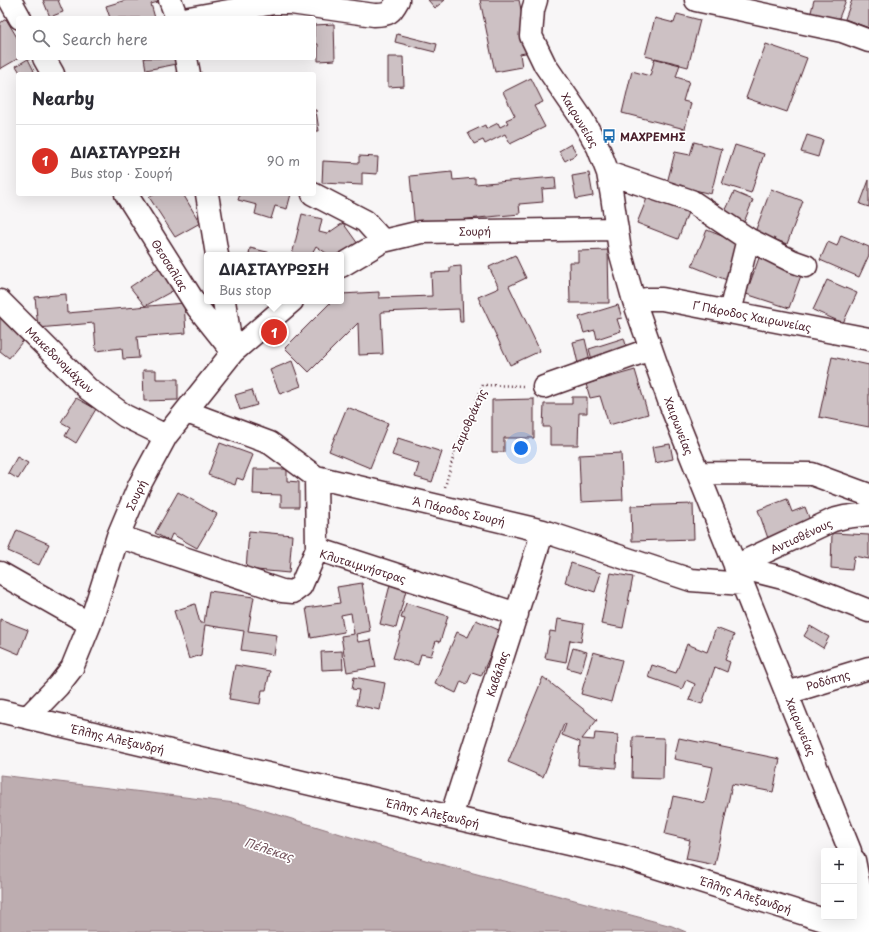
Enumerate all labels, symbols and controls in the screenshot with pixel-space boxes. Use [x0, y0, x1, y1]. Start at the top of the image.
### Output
search box [16, 16, 316, 60]
icon: search [30, 27, 52, 49]
text: Search here [62, 27, 148, 50]
text: Nearby [32, 85, 94, 111]
street label: Χαιρωνείας [557, 89, 603, 151]
bus stop icon: ΜΑΧΡΕΜΗΣ [601, 128, 617, 144]
place label: ΜΑΧΡΕΜΗΣ [620, 128, 686, 145]
text: ΔΙΑΣΤΑΥΡΩΣΗ [70, 140, 181, 163]
text: 1 [42, 151, 48, 170]
text: 90 m [267, 151, 300, 170]
text: Bus stop · Σουρή [70, 163, 173, 182]
street label: Σουρή [459, 222, 491, 240]
street label: Θεσσαλίας [147, 236, 193, 294]
popup [204, 252, 344, 304]
text: ΔΙΑΣΤΑΥΡΩΣΗ [219, 257, 329, 280]
text: Bus stop [219, 280, 272, 299]
street label: Γ΄ Πάροδος Χαιρωνείας [691, 296, 813, 336]
pin: 1 [261, 317, 287, 347]
street label: Μακεδονομάχων [22, 323, 98, 397]
street label: Σαμοθράκης [448, 386, 491, 454]
street label: Χαιρωνείας [660, 394, 698, 458]
your location [511, 438, 531, 458]
street label: Σουρή [122, 477, 150, 513]
street label: Α΄ Πάροδος Σουρή [411, 492, 507, 530]
street label: Αντισθένους [767, 514, 835, 558]
street label: Κλυταιμνήστρας [318, 545, 409, 587]
street label: Καβάλας [482, 649, 512, 699]
street label: Ροδόπης [804, 665, 852, 695]
street label: Χαιρωνείας [782, 695, 820, 759]
street label: Έλλης Αλεξανδρή [68, 720, 166, 758]
street label: Έλλης Αλεξανδρή [383, 794, 481, 832]
water label: Πέλεκας [242, 833, 297, 866]
map controls [821, 848, 857, 920]
button: + [821, 848, 857, 884]
street label: Έλλης Αλεξανδρή [696, 872, 794, 918]
button: − [821, 884, 857, 920]

